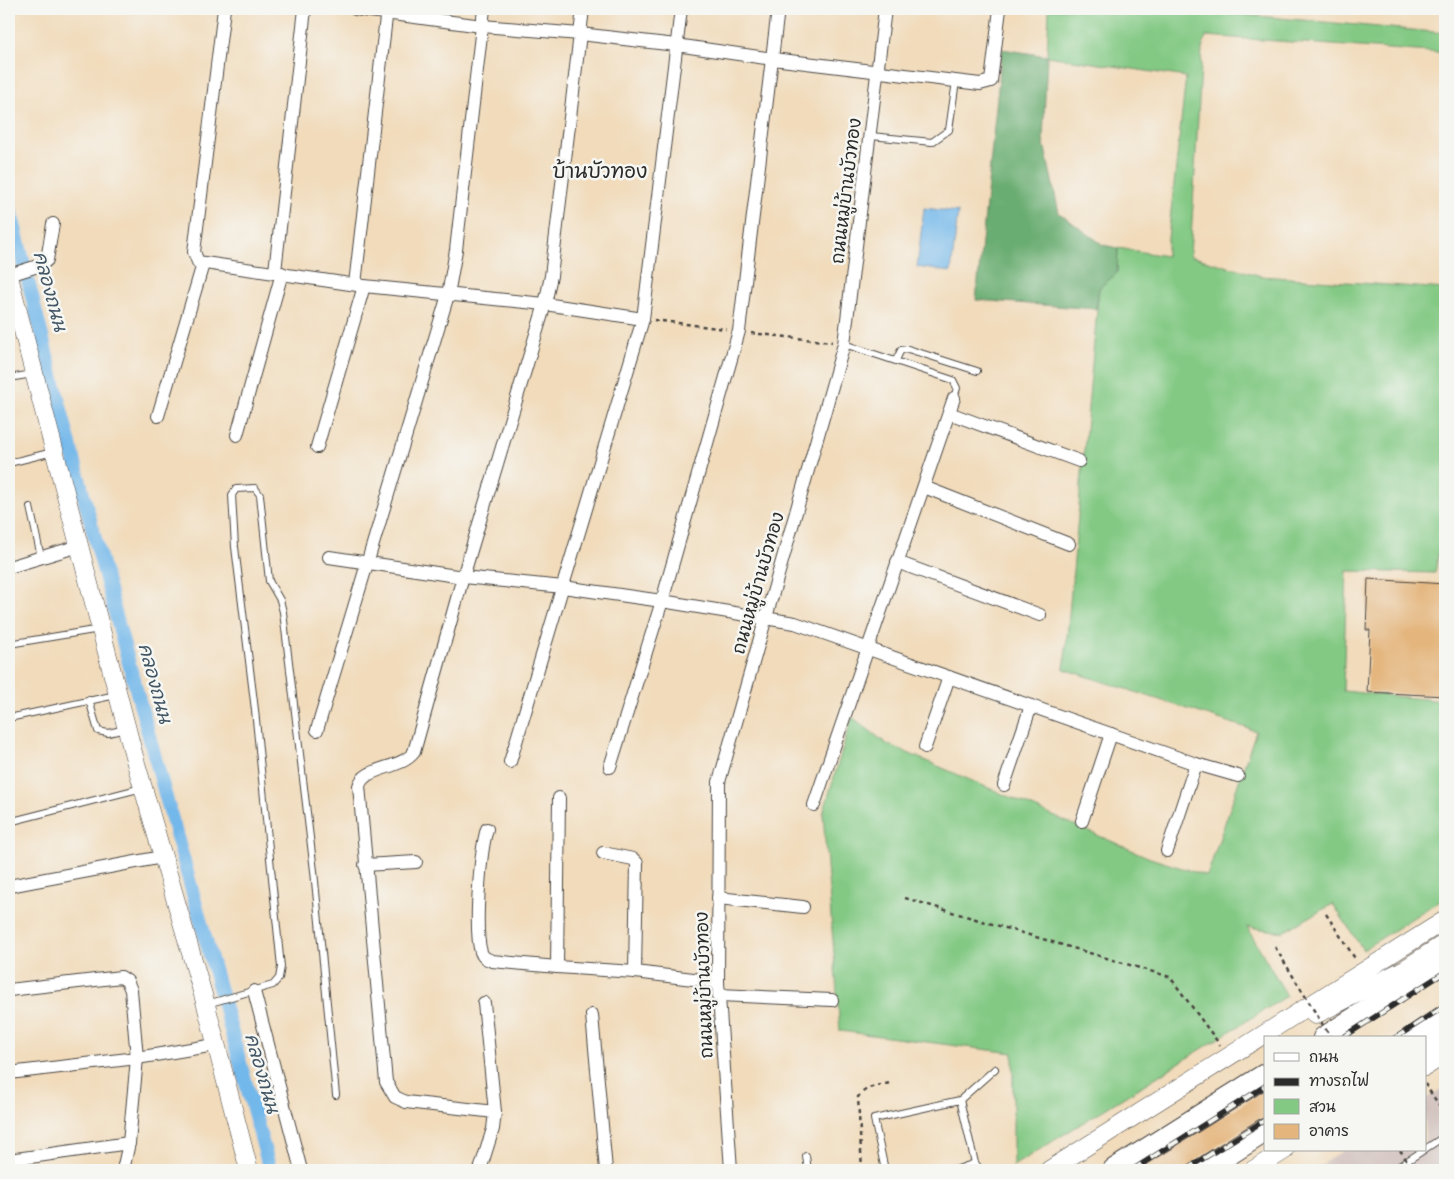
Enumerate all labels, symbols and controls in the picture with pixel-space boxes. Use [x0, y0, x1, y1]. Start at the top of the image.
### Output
street label: ถนนหมู่บ้านบัวทอง [824, 117, 869, 266]
district label: บ้านบัวทอง [552, 157, 648, 184]
water label: คลองถนน [28, 248, 74, 335]
street label: ถนนหมู่บ้านบัวทอง [725, 509, 792, 657]
water label: คลองถนน [133, 640, 179, 727]
street label: ถนนหมู่บ้านบัวทอง [688, 911, 721, 1059]
water label: คลองถนน [239, 1030, 287, 1117]
legend [1264, 1036, 1426, 1152]
text: ถนน [1309, 1046, 1338, 1067]
text: ทางรถไฟ [1309, 1070, 1369, 1091]
text: สวน [1309, 1096, 1336, 1117]
text: อาคาร [1309, 1120, 1349, 1141]

